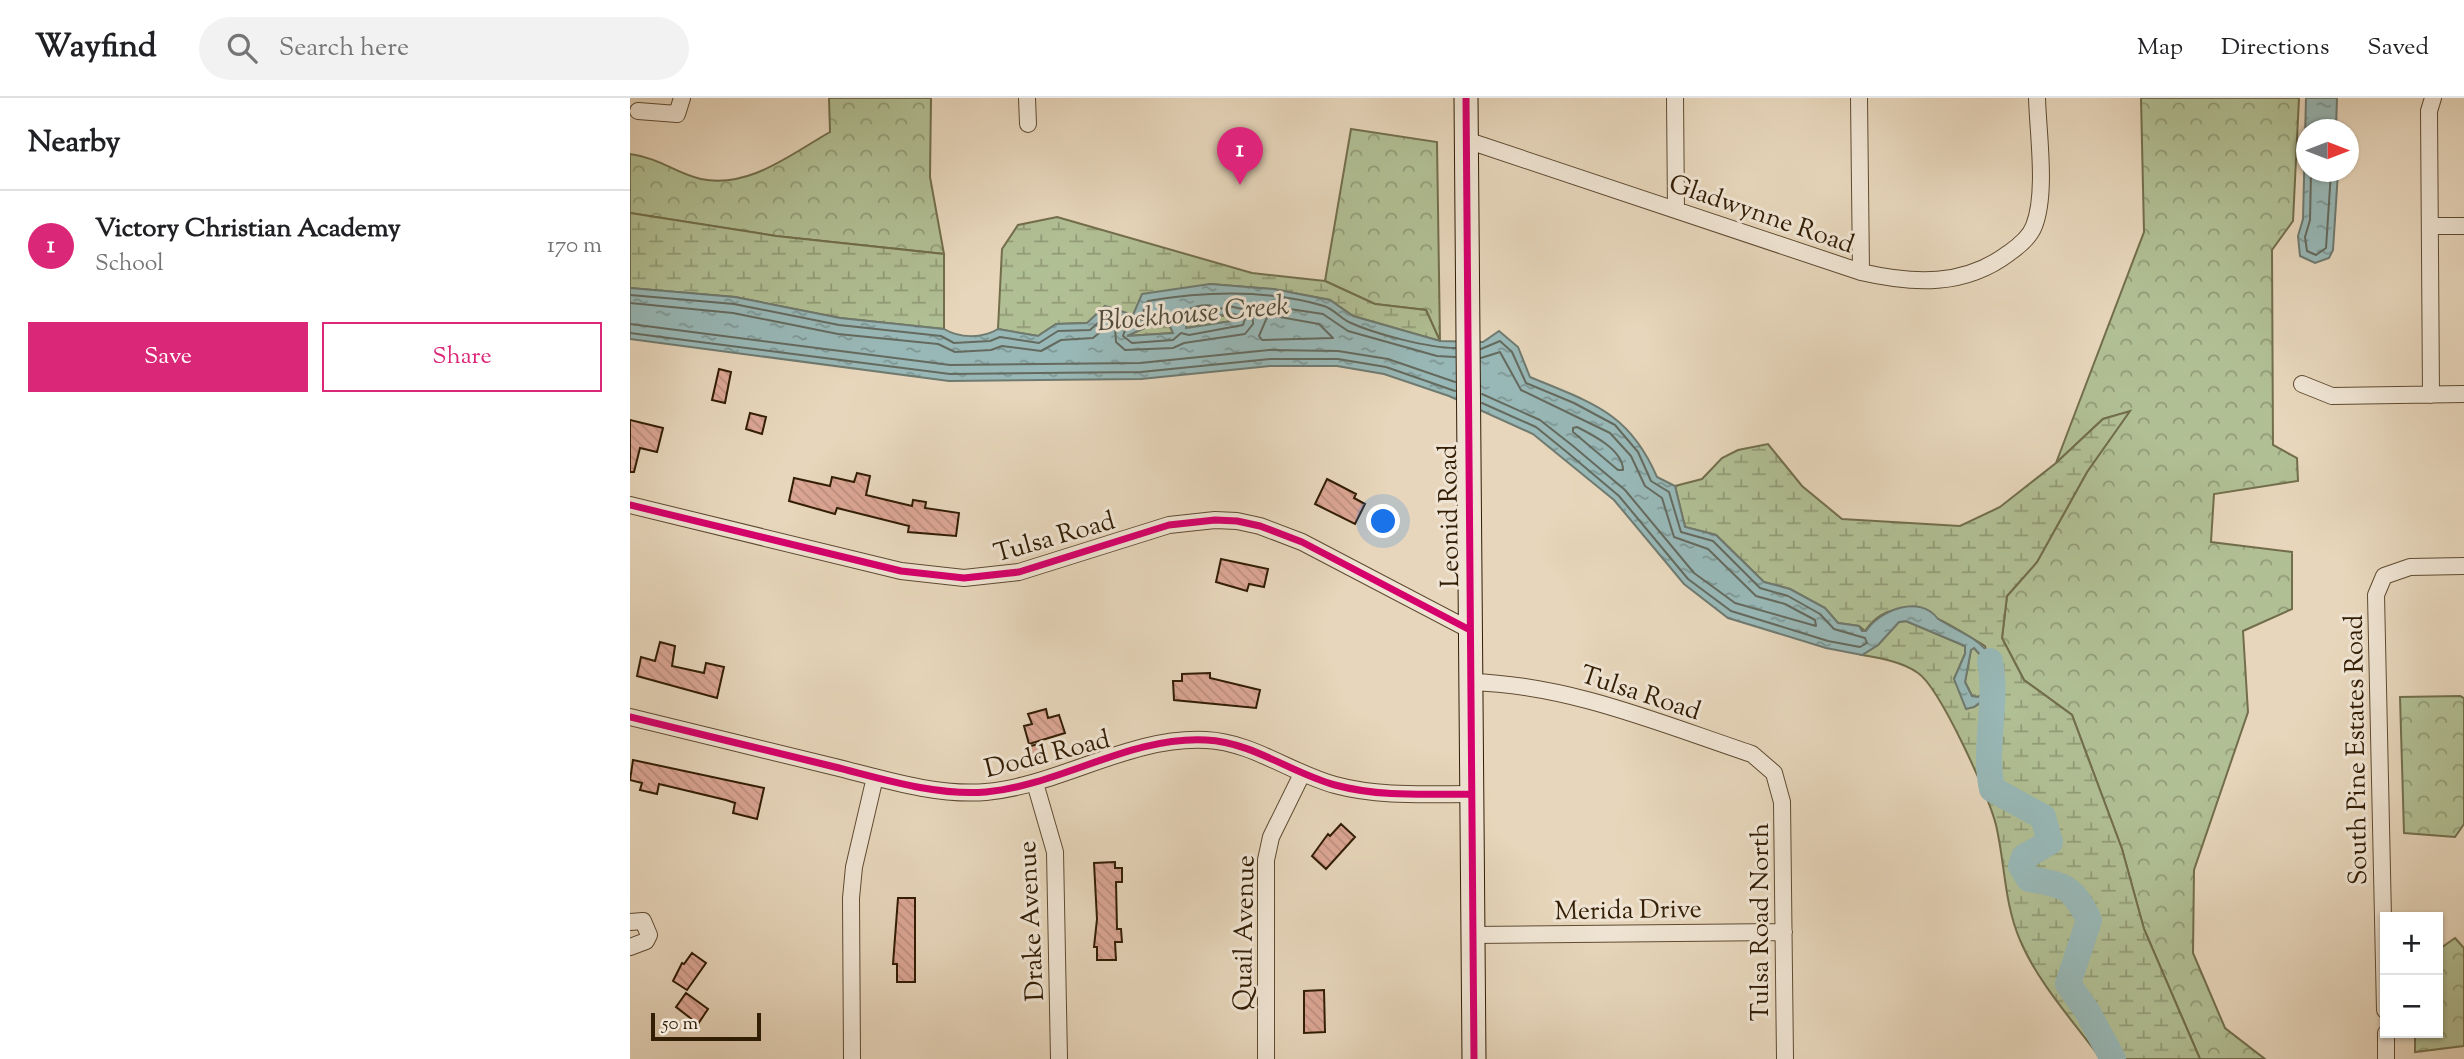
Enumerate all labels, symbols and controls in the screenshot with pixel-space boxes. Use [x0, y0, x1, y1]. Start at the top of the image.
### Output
search box [199, 17, 689, 80]
text: Wayfind [35, 24, 157, 72]
icon: search [223, 29, 261, 67]
text: Search here [279, 30, 409, 67]
text: Map [2137, 31, 2183, 65]
text: Directions [2221, 31, 2329, 65]
text: Saved [2367, 31, 2429, 65]
north arrow [2296, 119, 2359, 182]
text: Nearby [28, 122, 120, 165]
pin: 1 [1217, 127, 1263, 185]
street label: Gladwynne Road [1664, 166, 1859, 264]
text: Victory Christian Academy [95, 211, 401, 248]
text: 1 [47, 230, 55, 263]
text: 170 m [547, 230, 602, 263]
text: School [95, 248, 164, 281]
water label: Blockhouse Creek [1096, 287, 1291, 343]
button: Save [28, 322, 308, 392]
button: Share [322, 322, 602, 392]
street label: Leonid Road [1431, 444, 1470, 588]
street label: Tulsa Road [990, 503, 1120, 573]
your location [1366, 504, 1400, 538]
street label: South Pine Estates Road [2337, 614, 2378, 886]
street label: Tulsa Road [1575, 658, 1705, 731]
street label: Dodd Road [981, 722, 1114, 789]
street label: Tulsa Road North [1743, 823, 1780, 1021]
street label: Drake Avenue [1010, 840, 1055, 1002]
street label: Quail Avenue [1226, 855, 1265, 1011]
street label: Merida Drive [1554, 892, 1702, 931]
map controls [2380, 912, 2443, 1038]
button: + [2380, 912, 2443, 975]
button: − [2380, 975, 2443, 1038]
scale bar [651, 1010, 761, 1042]
text: 50 m [662, 1011, 698, 1038]

